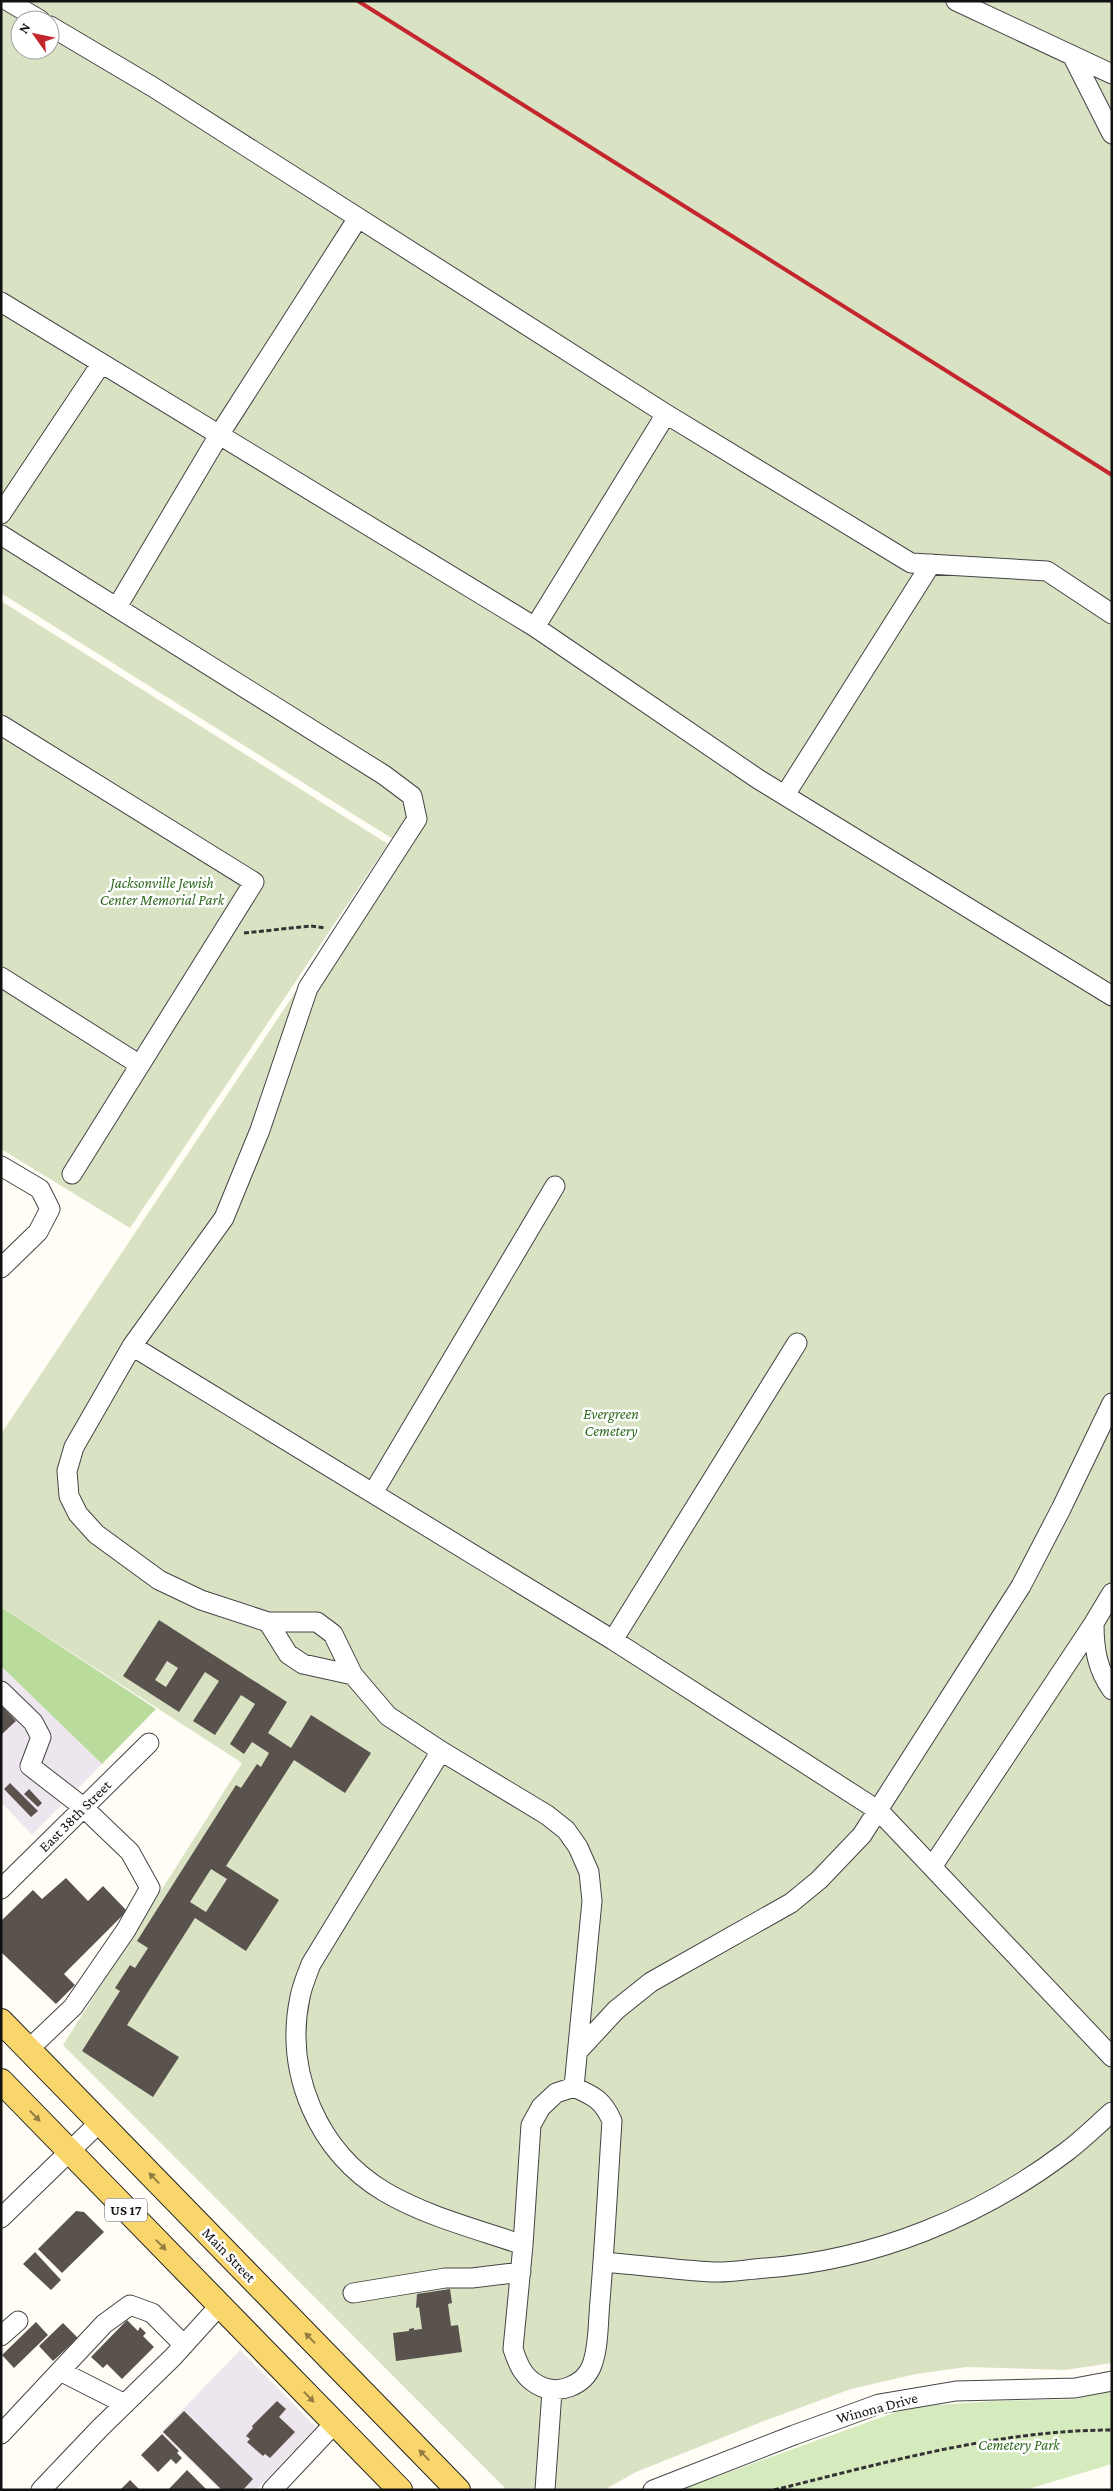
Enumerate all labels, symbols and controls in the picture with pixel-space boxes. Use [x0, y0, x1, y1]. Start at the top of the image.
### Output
north arrow [10, 10, 60, 60]
text: N [15, 19, 34, 36]
park label: Jacksonville Jewish Center Memorial Park [100, 875, 226, 908]
park label: Evergreen Cemetery [583, 1406, 639, 1440]
street label: East 38th Street [36, 1776, 115, 1855]
one-way arrow [29, 2110, 41, 2122]
one-way arrow [148, 2172, 160, 2184]
road number: US 17 [105, 2198, 147, 2222]
street label: Main Street [199, 2225, 260, 2286]
one-way arrow [154, 2239, 166, 2251]
one-way arrow [304, 2333, 316, 2345]
street label: Winona Drive [835, 2389, 920, 2427]
one-way arrow [303, 2391, 315, 2403]
park label: Cemetery Park [978, 2437, 1061, 2454]
one-way arrow [418, 2449, 430, 2461]

